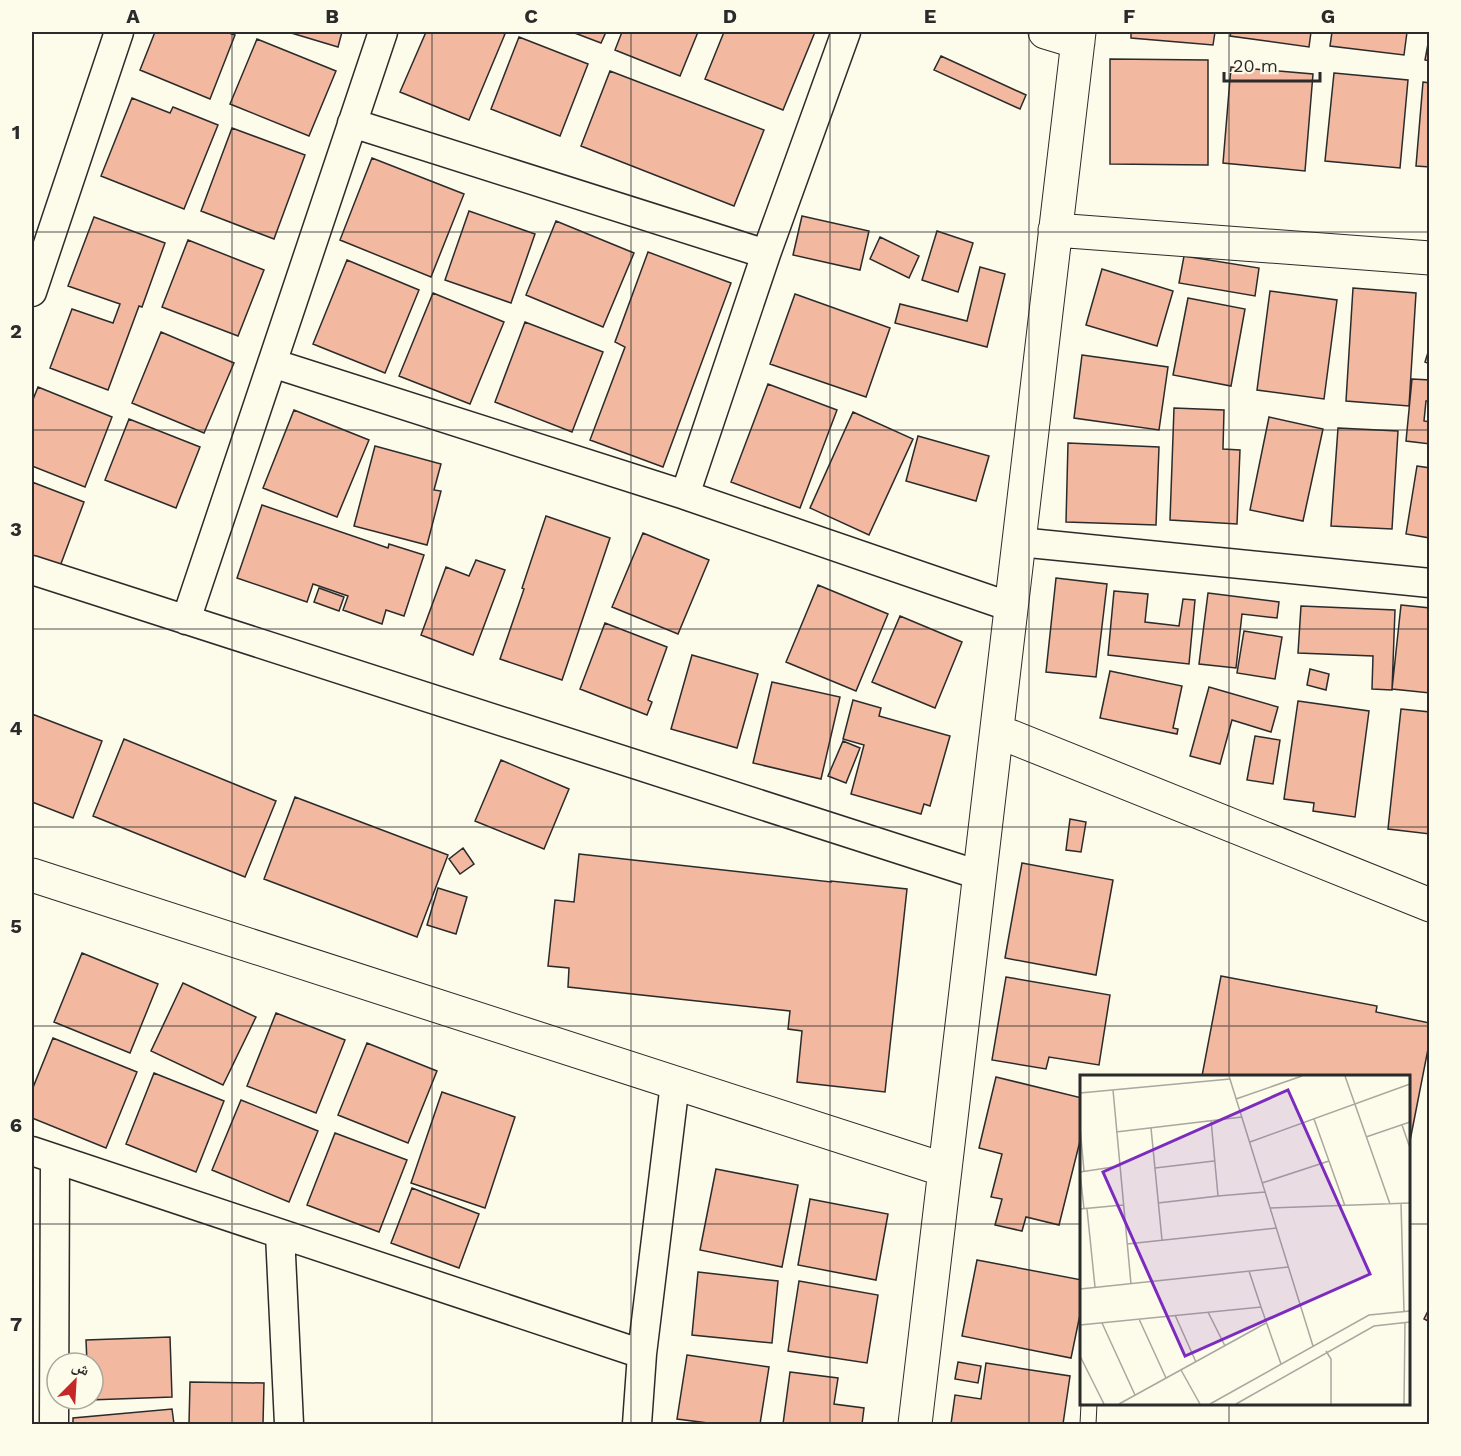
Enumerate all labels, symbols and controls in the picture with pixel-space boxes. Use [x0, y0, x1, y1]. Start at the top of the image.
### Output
text: A [126, 4, 140, 28]
text: B [325, 4, 339, 28]
text: C [524, 4, 538, 28]
text: D [723, 4, 737, 28]
text: E [924, 4, 936, 28]
text: F [1123, 4, 1135, 28]
text: G [1321, 4, 1335, 28]
scale bar [1224, 45, 1320, 83]
text: 20 m [1233, 55, 1278, 76]
text: 1 [12, 120, 20, 144]
text: 2 [10, 319, 22, 343]
text: 3 [10, 517, 22, 541]
text: 4 [10, 716, 23, 740]
text: 5 [10, 914, 22, 938]
inset map [1080, 1075, 1410, 1405]
text: 6 [10, 1113, 22, 1137]
text: 7 [10, 1312, 22, 1336]
north arrow [45, 1351, 105, 1411]
text: ش [69, 1356, 93, 1380]

